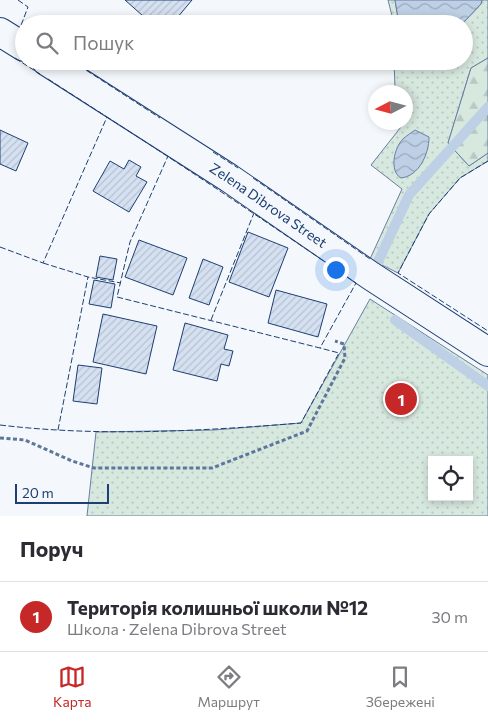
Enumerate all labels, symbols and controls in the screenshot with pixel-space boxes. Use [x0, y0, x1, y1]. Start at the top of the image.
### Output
search box [15, 15, 473, 70]
icon: search [33, 29, 61, 57]
text: Пошук [73, 31, 134, 54]
north arrow [368, 85, 413, 130]
street label: Zelena Dibrova Street [207, 159, 331, 251]
your location [323, 257, 349, 283]
pin: 1 [385, 380, 417, 418]
map controls [428, 456, 473, 501]
button: locate [428, 456, 473, 501]
scale bar [15, 481, 109, 504]
text: 20 m [22, 484, 54, 501]
text: Поруч [20, 536, 83, 561]
text: Територія колишньої школи №12 [67, 596, 368, 619]
text: 1 [32, 607, 40, 626]
text: 30 m [431, 607, 468, 626]
text: Школа · Zelena Dibrova Street [67, 619, 287, 638]
tab: Карта [53, 663, 92, 710]
tab: Маршрут [198, 663, 260, 710]
tab: Збережені [366, 663, 435, 710]

